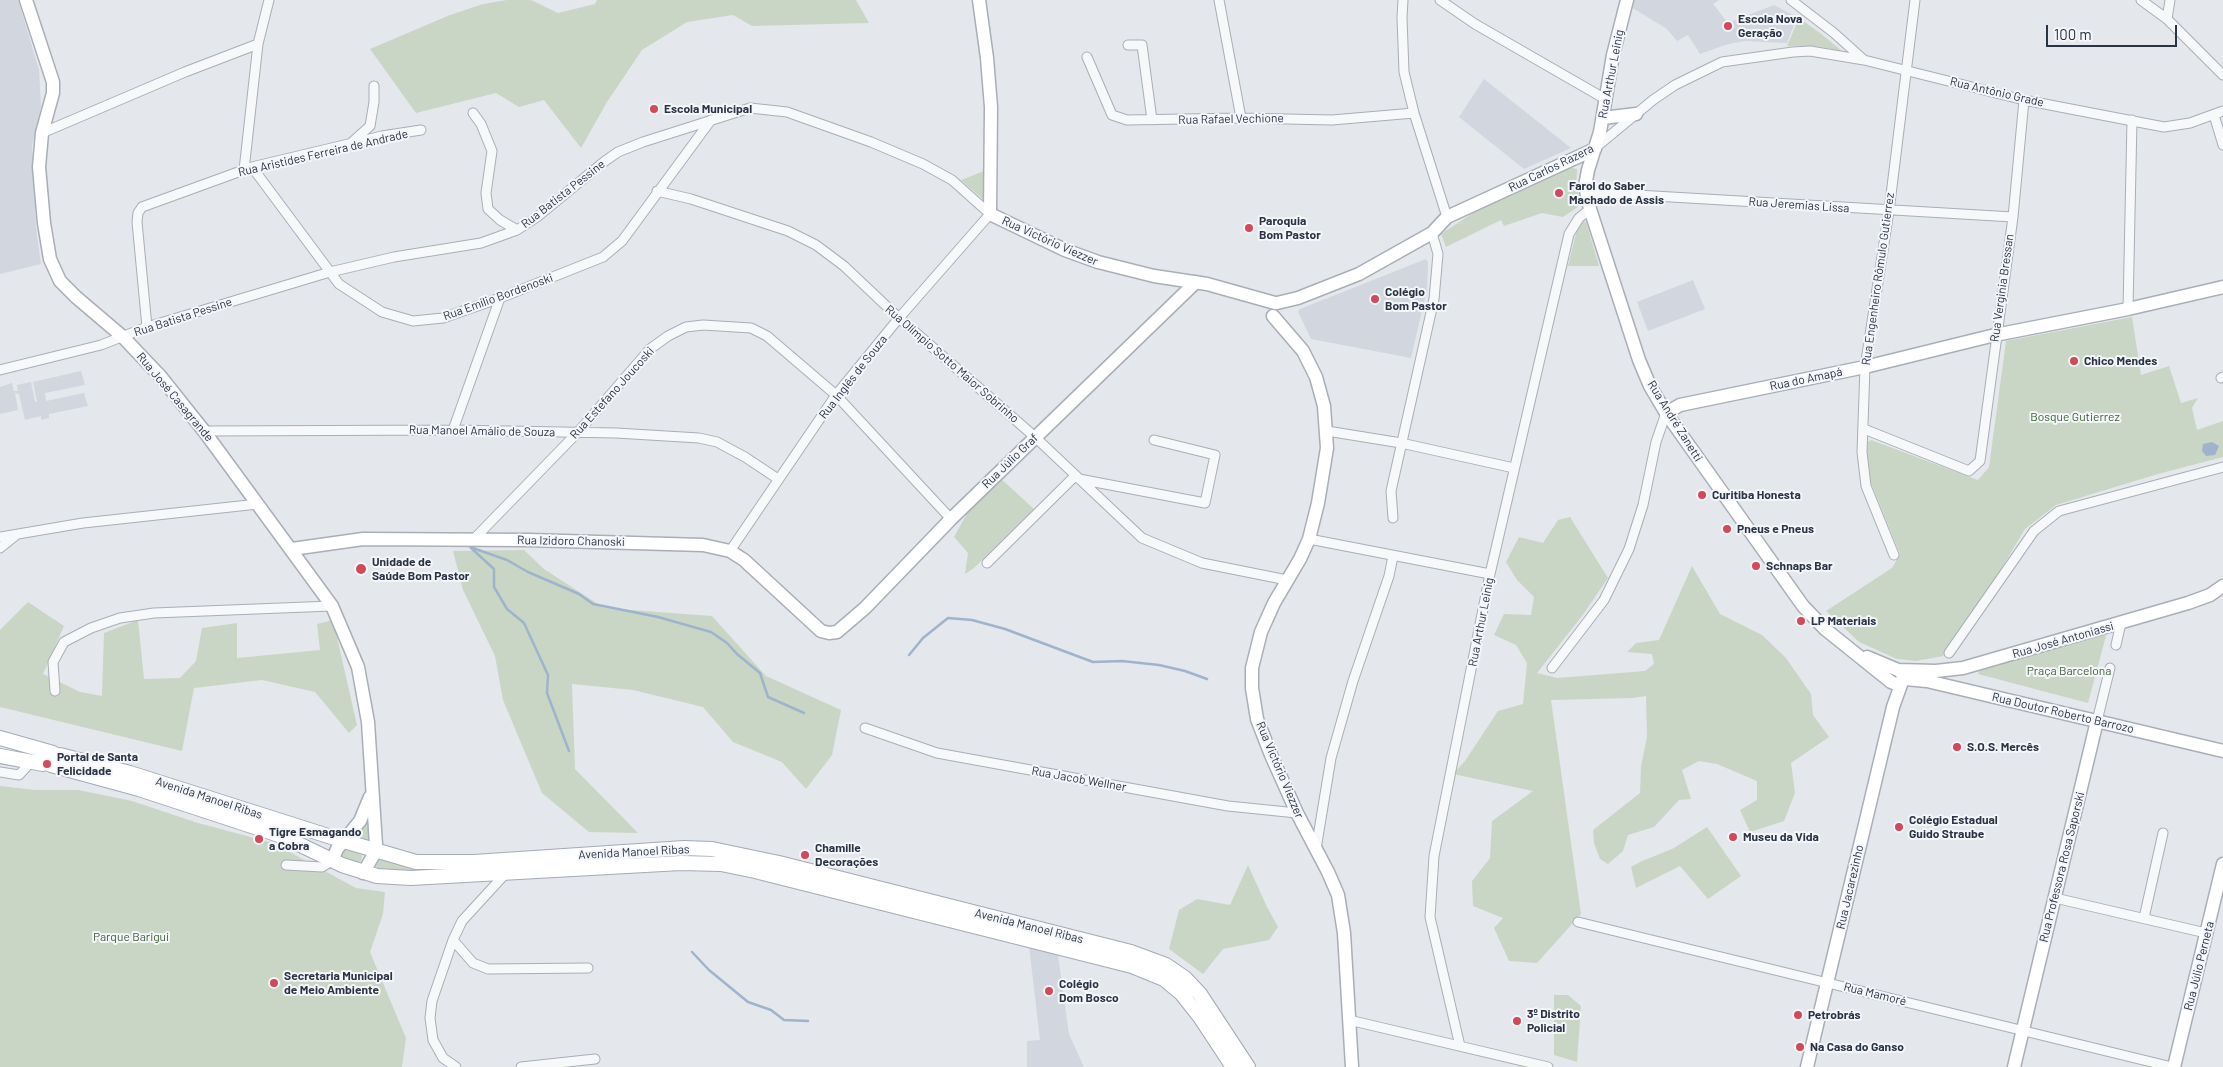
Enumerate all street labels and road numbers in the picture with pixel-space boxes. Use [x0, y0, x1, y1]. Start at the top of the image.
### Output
street label: Rua Arthur Leinig [1595, 28, 1627, 120]
street label: Rua Antônio Grade [1949, 74, 2045, 110]
street label: Rua Rafael Vechione [1178, 111, 1284, 127]
street label: Rua Aristides Ferreira de Andrade [237, 126, 409, 180]
street label: Rua Carlos Razera [1506, 141, 1596, 195]
street label: Rua Batista Pessine [518, 157, 608, 231]
street label: Rua Engenheiro Rômulo Gutierrez [1859, 192, 1897, 366]
street label: Rua Jeremias Lissa [1748, 194, 1850, 216]
street label: Rua Victório Viezzer [1000, 213, 1100, 269]
street label: Rua Verginia Bressan [1987, 233, 2017, 343]
street label: Rua Emílio Bordenoski [441, 270, 555, 324]
street label: Rua Batista Pessine [132, 294, 234, 340]
street label: Rua Olímpio Sotto Maior Sobrinho [882, 302, 1022, 426]
street label: Rua Inglês de Souza [816, 332, 890, 422]
street label: Rua Estefano Joucoski [567, 344, 657, 442]
street label: Rua José Casagrande [134, 350, 216, 444]
street label: Rua do Amapá [1768, 364, 1844, 394]
street label: Rua André Zanetti [1644, 378, 1706, 464]
street label: Rua Manoel Amálio de Souza [409, 423, 555, 439]
street label: Rua Júlio Graf [979, 431, 1041, 491]
street label: Rua Izidoro Chanoski [517, 533, 625, 549]
street label: Rua Arthur Leinig [1465, 576, 1497, 668]
street label: Rua José Antoniassi [2011, 619, 2115, 661]
street label: Rua Doutor Roberto Barrozo [1991, 690, 2135, 736]
street label: Rua Victório Viezzer [1253, 719, 1307, 821]
street label: Rua Jacob Wellner [1030, 764, 1128, 794]
street label: Avenida Manoel Ribas [154, 774, 264, 822]
street label: Rua Professora Rosa Saporski [2036, 790, 2088, 944]
street label: Avenida Manoel Ribas [578, 842, 690, 862]
street label: Rua Jacarezinho [1833, 843, 1867, 931]
street label: Avenida Manoel Ribas [973, 906, 1085, 946]
street label: Rua Júlio Perneta [2181, 920, 2217, 1012]
street label: Rua Mamoré [1842, 979, 1908, 1009]

